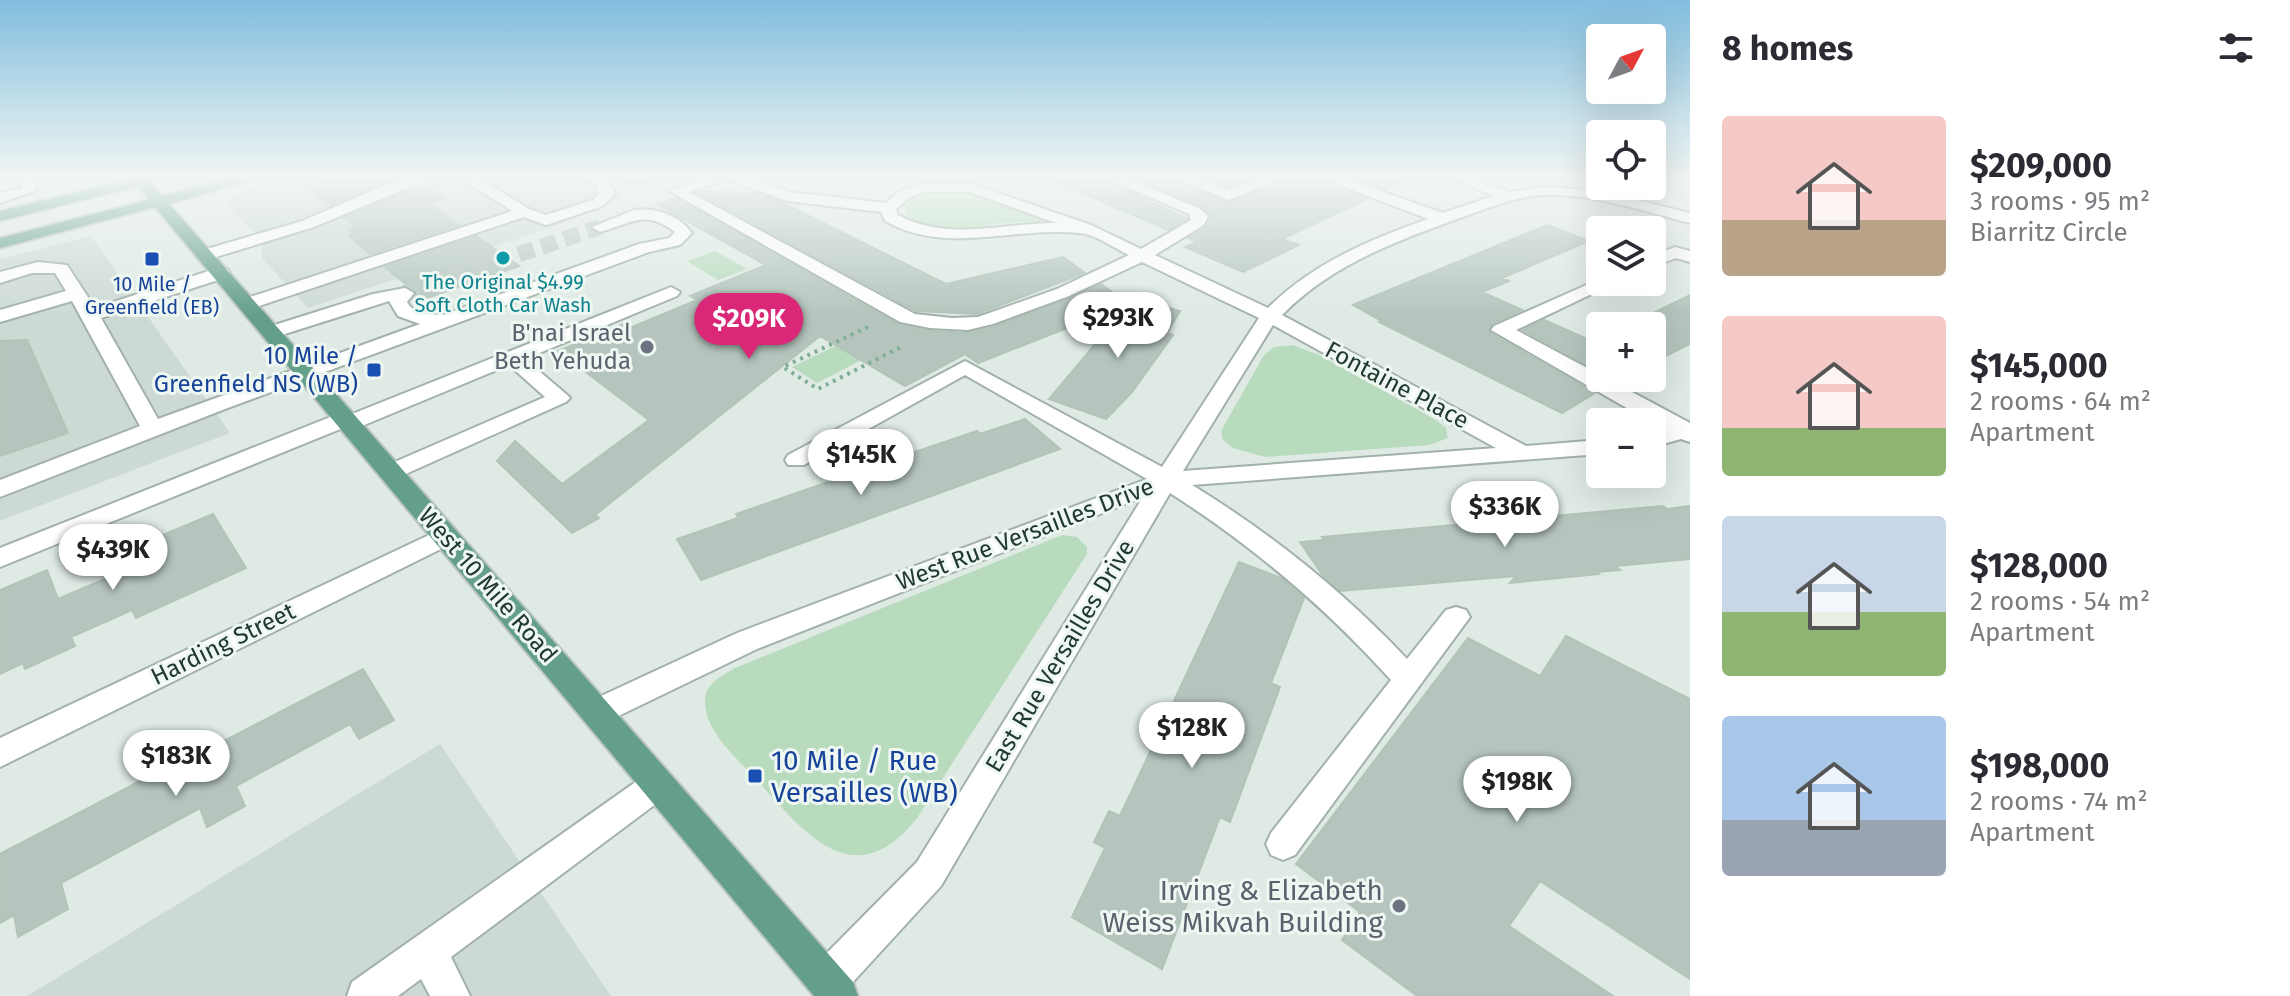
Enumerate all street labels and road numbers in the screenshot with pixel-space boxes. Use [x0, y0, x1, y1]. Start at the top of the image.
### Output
street label: Fontaine Place [1320, 335, 1474, 435]
street label: West Rue Versailles Drive [892, 472, 1158, 596]
street label: West 10 Mile Road [413, 502, 563, 668]
street label: East Rue Versailles Drive [980, 535, 1140, 777]
street label: Harding Street [146, 597, 300, 691]

